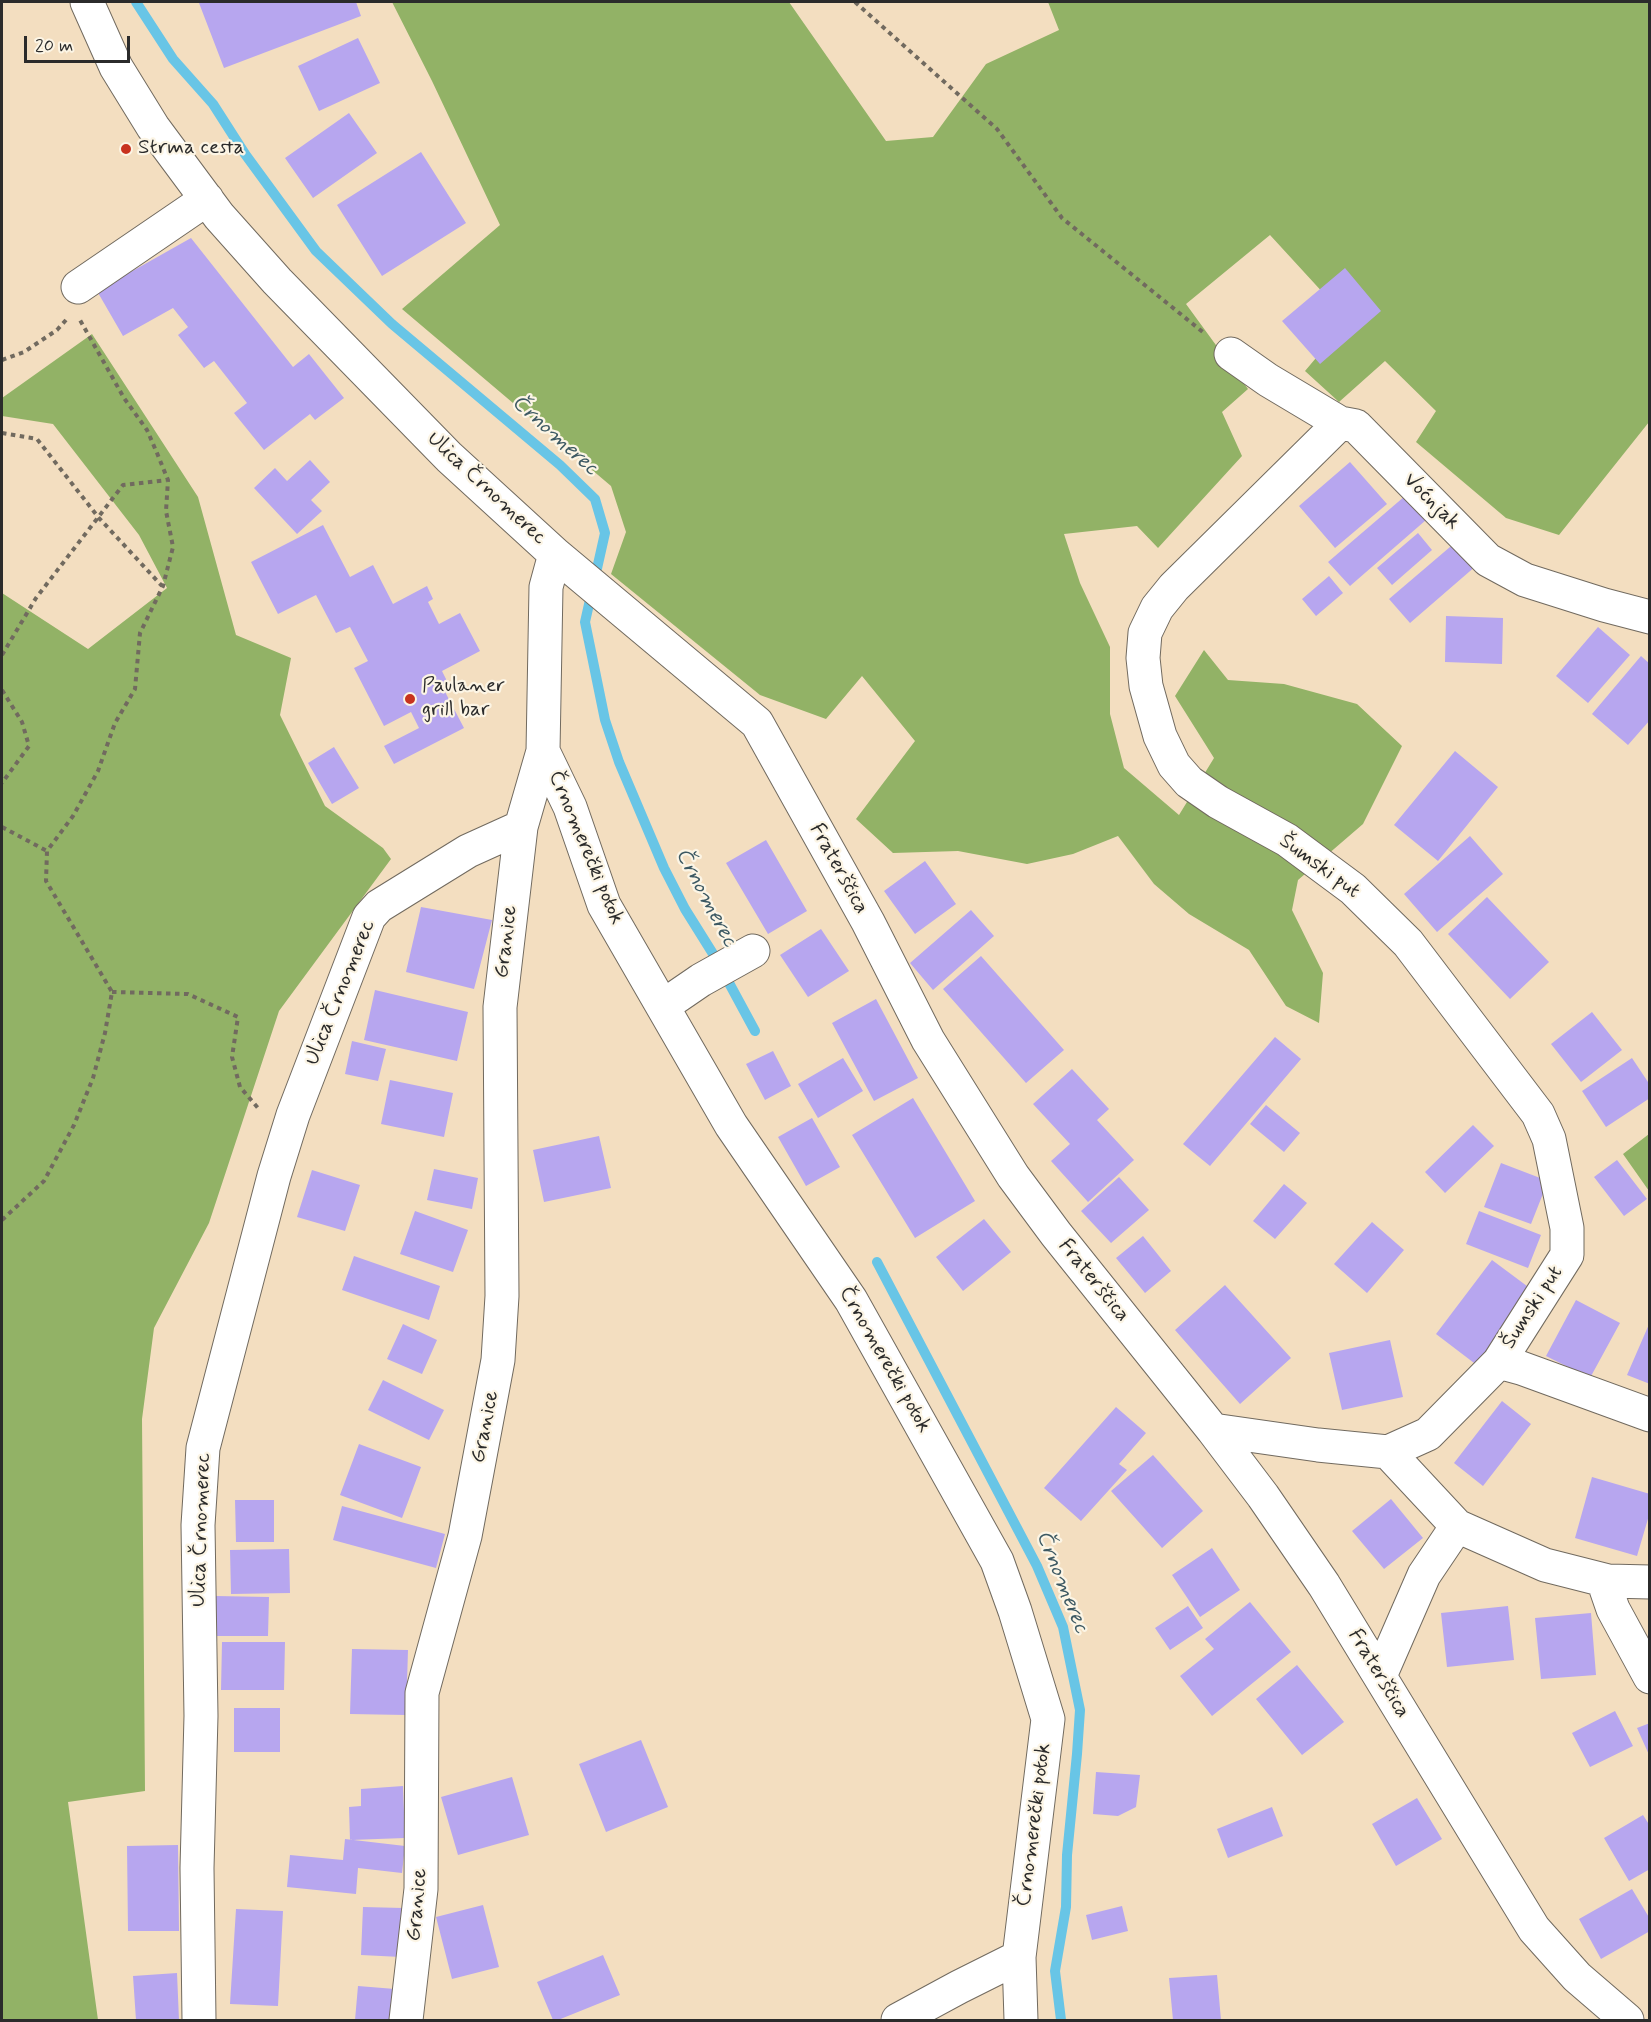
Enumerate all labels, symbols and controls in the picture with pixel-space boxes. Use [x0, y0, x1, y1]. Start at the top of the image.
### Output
scale bar [27, 24, 134, 62]
text: 20 m [35, 34, 73, 58]
place label: Strma cesta [138, 136, 244, 162]
marker: Strma cesta [119, 142, 133, 156]
water label: Črnomerec [505, 390, 603, 482]
street label: Ulica Črnomerec [421, 427, 551, 551]
street label: Voćnjak [1397, 468, 1465, 536]
place label: Paulaner grill bar [422, 674, 505, 724]
marker: Paulaner grill bar [403, 692, 417, 706]
street label: Črnomerečki potok [541, 767, 629, 929]
street label: Fraterščica [803, 819, 873, 919]
street label: Šumski put [1274, 829, 1364, 905]
water label: Črnomerec [668, 844, 742, 952]
street label: Granice [490, 904, 524, 980]
street label: Ulica Črnomerec [300, 917, 382, 1069]
street label: Fraterščica [1052, 1234, 1134, 1328]
street label: Šumski put [1497, 1262, 1569, 1354]
street label: Črnomerečki potok [832, 1282, 936, 1438]
street label: Granice [467, 1389, 505, 1465]
street label: Ulica Črnomerec [187, 1452, 217, 1608]
water label: Črnomerec [1028, 1527, 1094, 1637]
street label: Fraterščica [1342, 1625, 1414, 1723]
street label: Črnomerečki potok [1012, 1742, 1058, 1908]
street label: Granice [402, 1867, 434, 1943]

